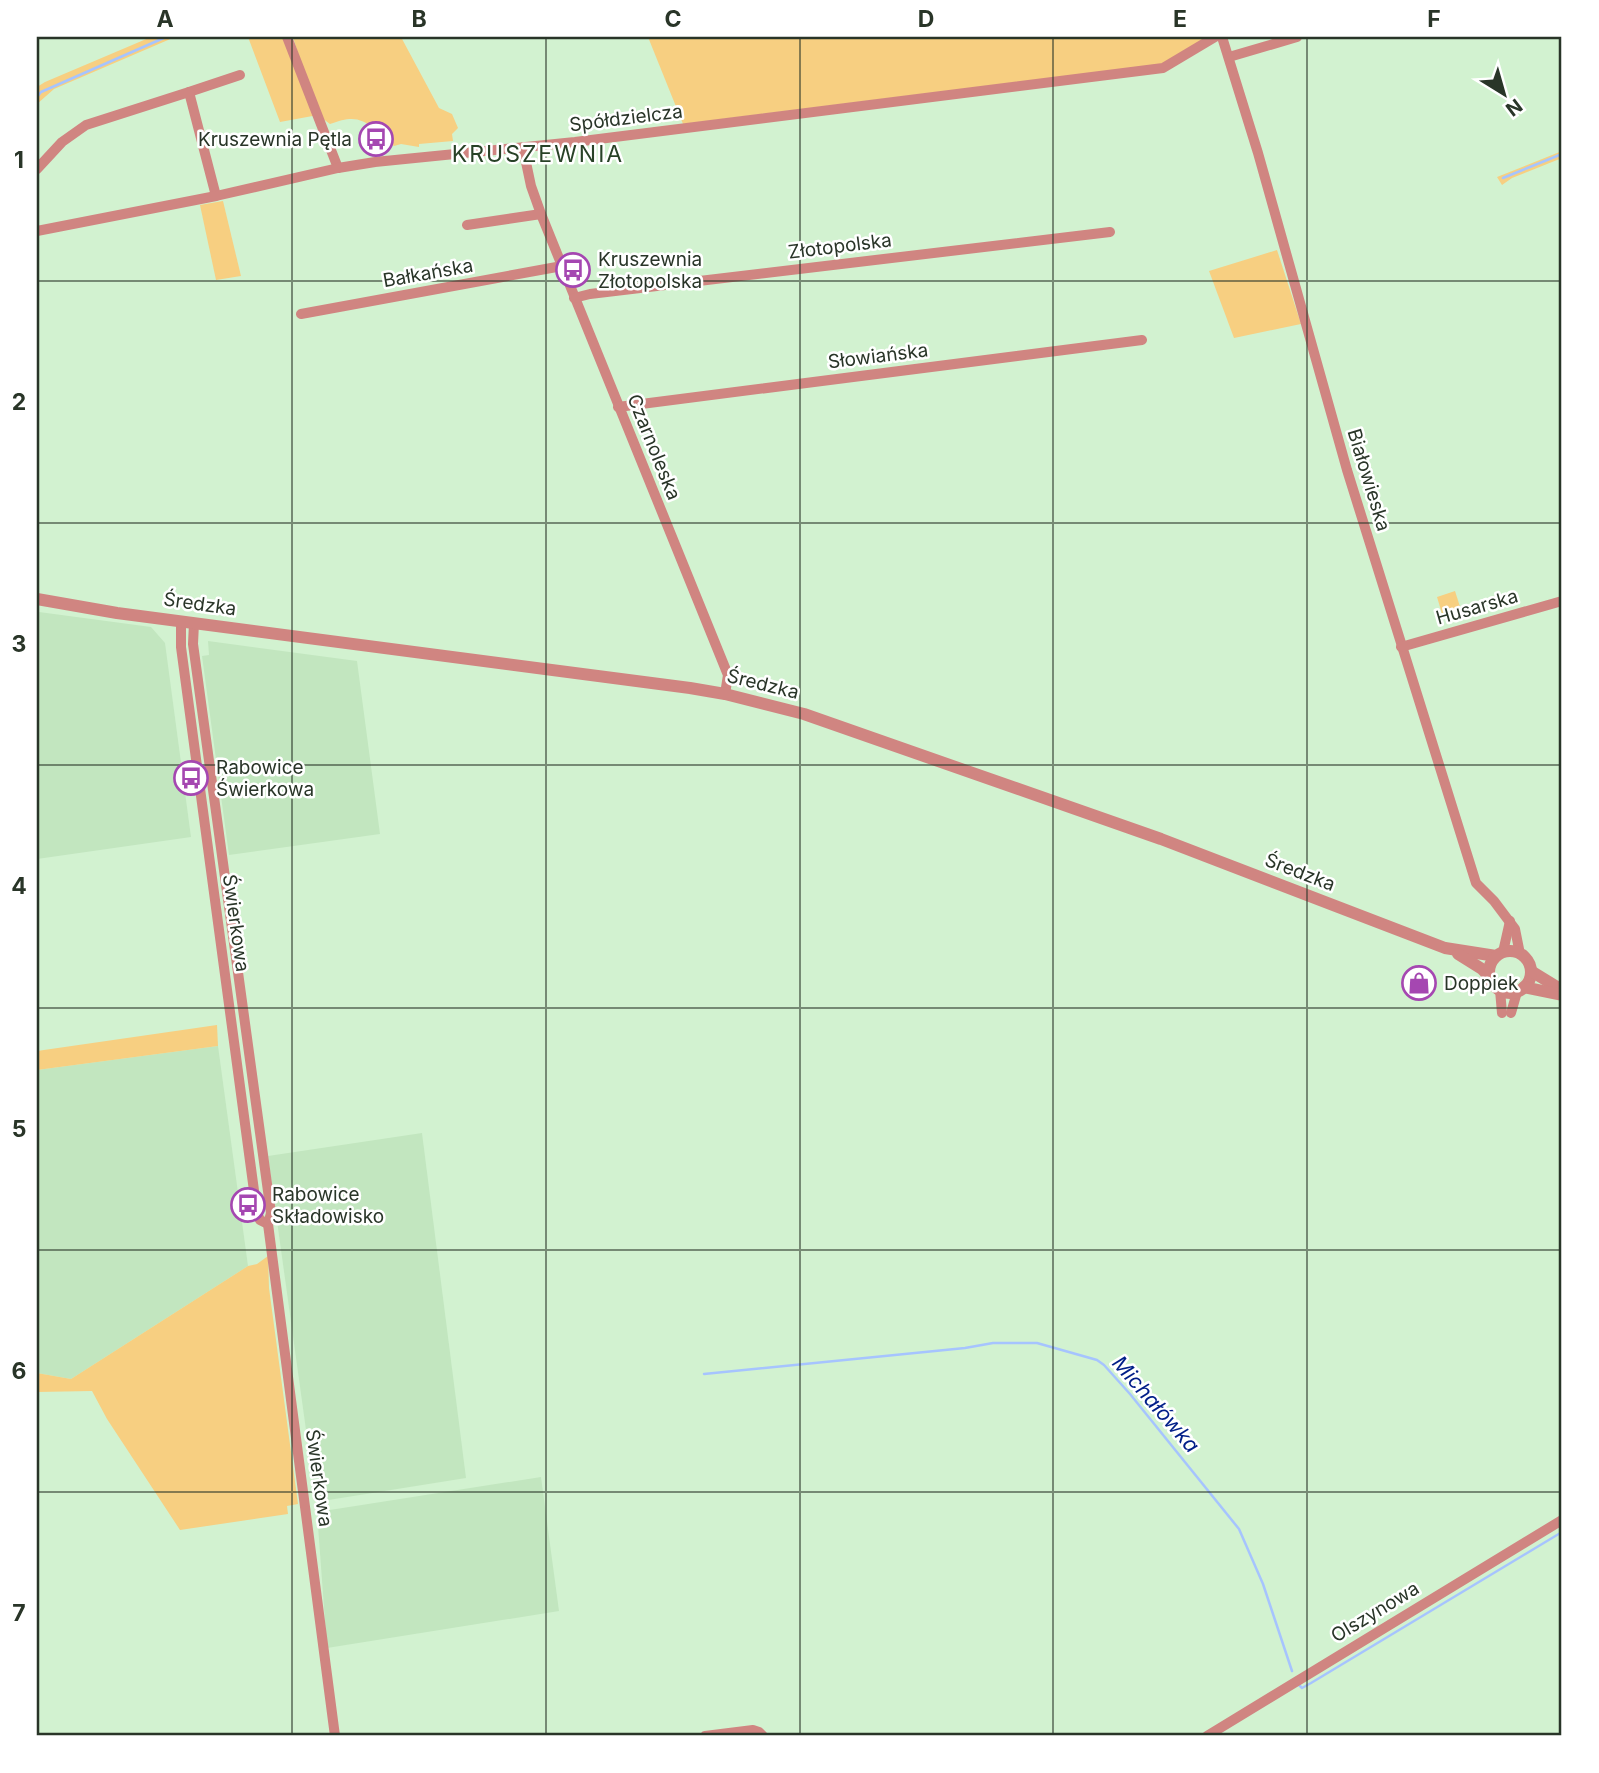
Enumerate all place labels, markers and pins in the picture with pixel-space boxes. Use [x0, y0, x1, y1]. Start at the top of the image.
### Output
bus stop icon: Kruszewnia Pętla [357, 120, 395, 158]
place label: Kruszewnia Pętla [198, 128, 352, 151]
place label: Kruszewnia Złotopolska [598, 248, 702, 293]
bus stop icon: Kruszewnia Złotopolska [554, 251, 592, 289]
place label: Rabowice Świerkowa [216, 756, 314, 801]
bus stop icon: Rabowice Świerkowa [172, 759, 210, 797]
shop icon: Doppiek [1400, 964, 1438, 1002]
place label: Doppiek [1444, 972, 1519, 995]
place label: Rabowice Składowisko [272, 1183, 384, 1228]
bus stop icon: Rabowice Składowisko [229, 1186, 267, 1224]

